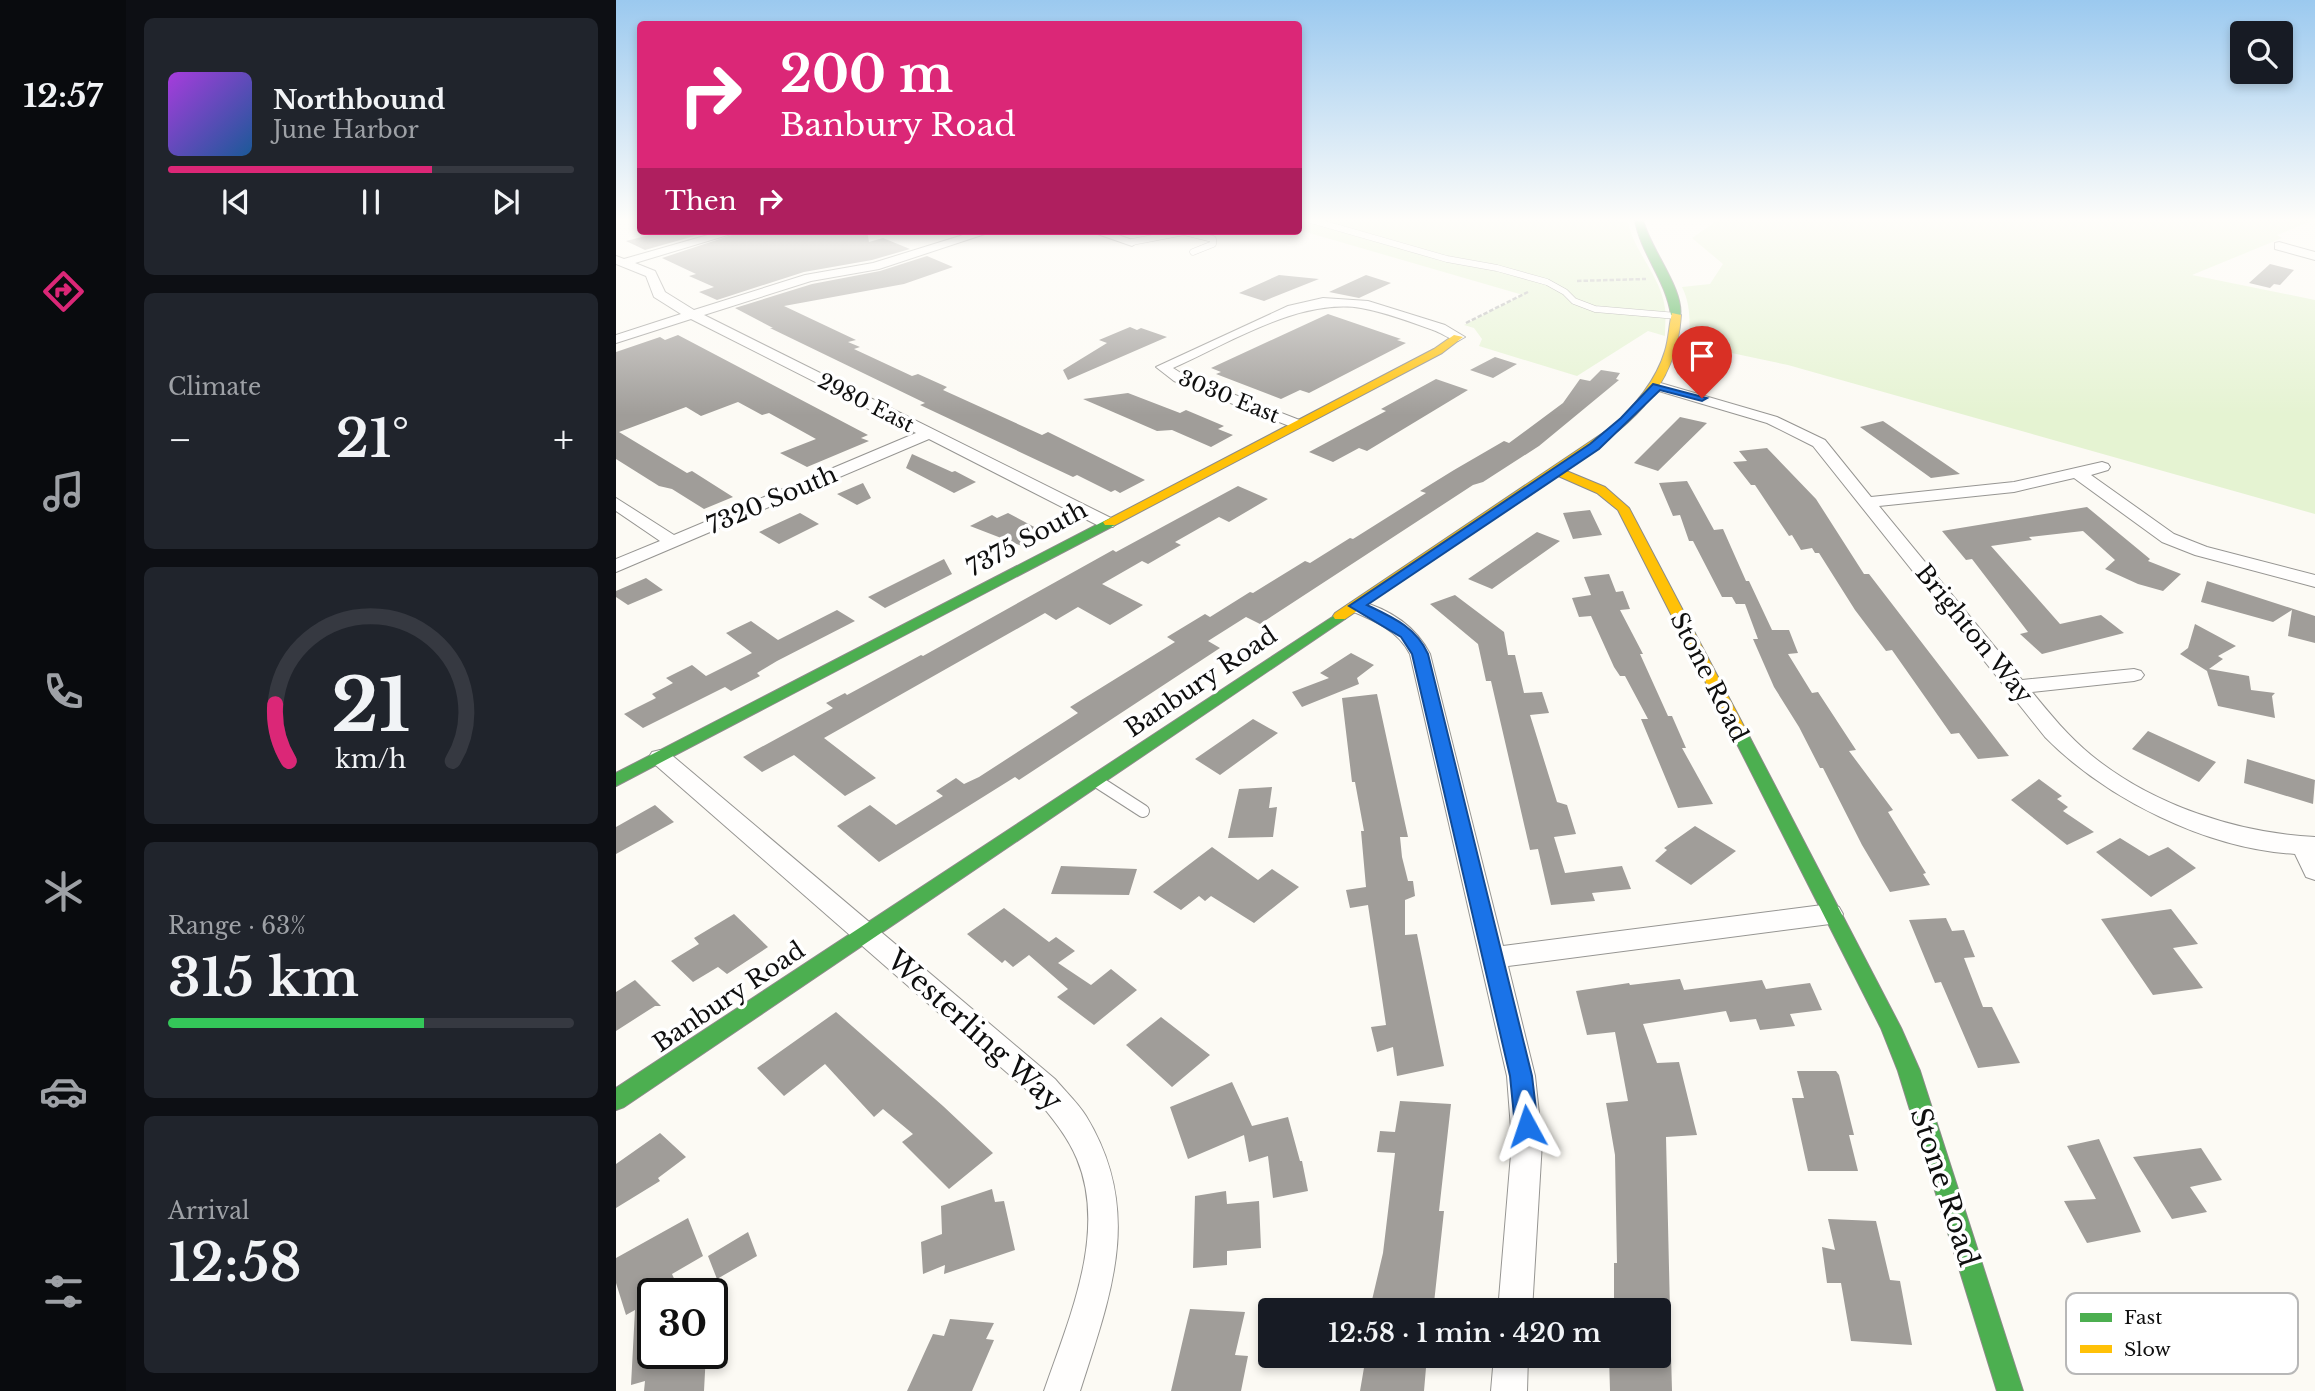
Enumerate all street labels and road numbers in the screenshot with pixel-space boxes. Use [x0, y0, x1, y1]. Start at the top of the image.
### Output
street label: 3030 East [1175, 365, 1283, 429]
street label: 2980 East [814, 368, 919, 438]
street label: 7320 South [702, 459, 841, 540]
street label: 7375 South [962, 495, 1092, 582]
street label: Brighton Way [1909, 558, 2040, 710]
street label: Stone Road [1664, 607, 1754, 746]
street label: Banbury Road [1119, 620, 1282, 743]
street label: Banbury Road [647, 935, 810, 1058]
street label: Westerling Way [879, 942, 1070, 1118]
street label: Stone Road [1902, 1103, 1987, 1271]

